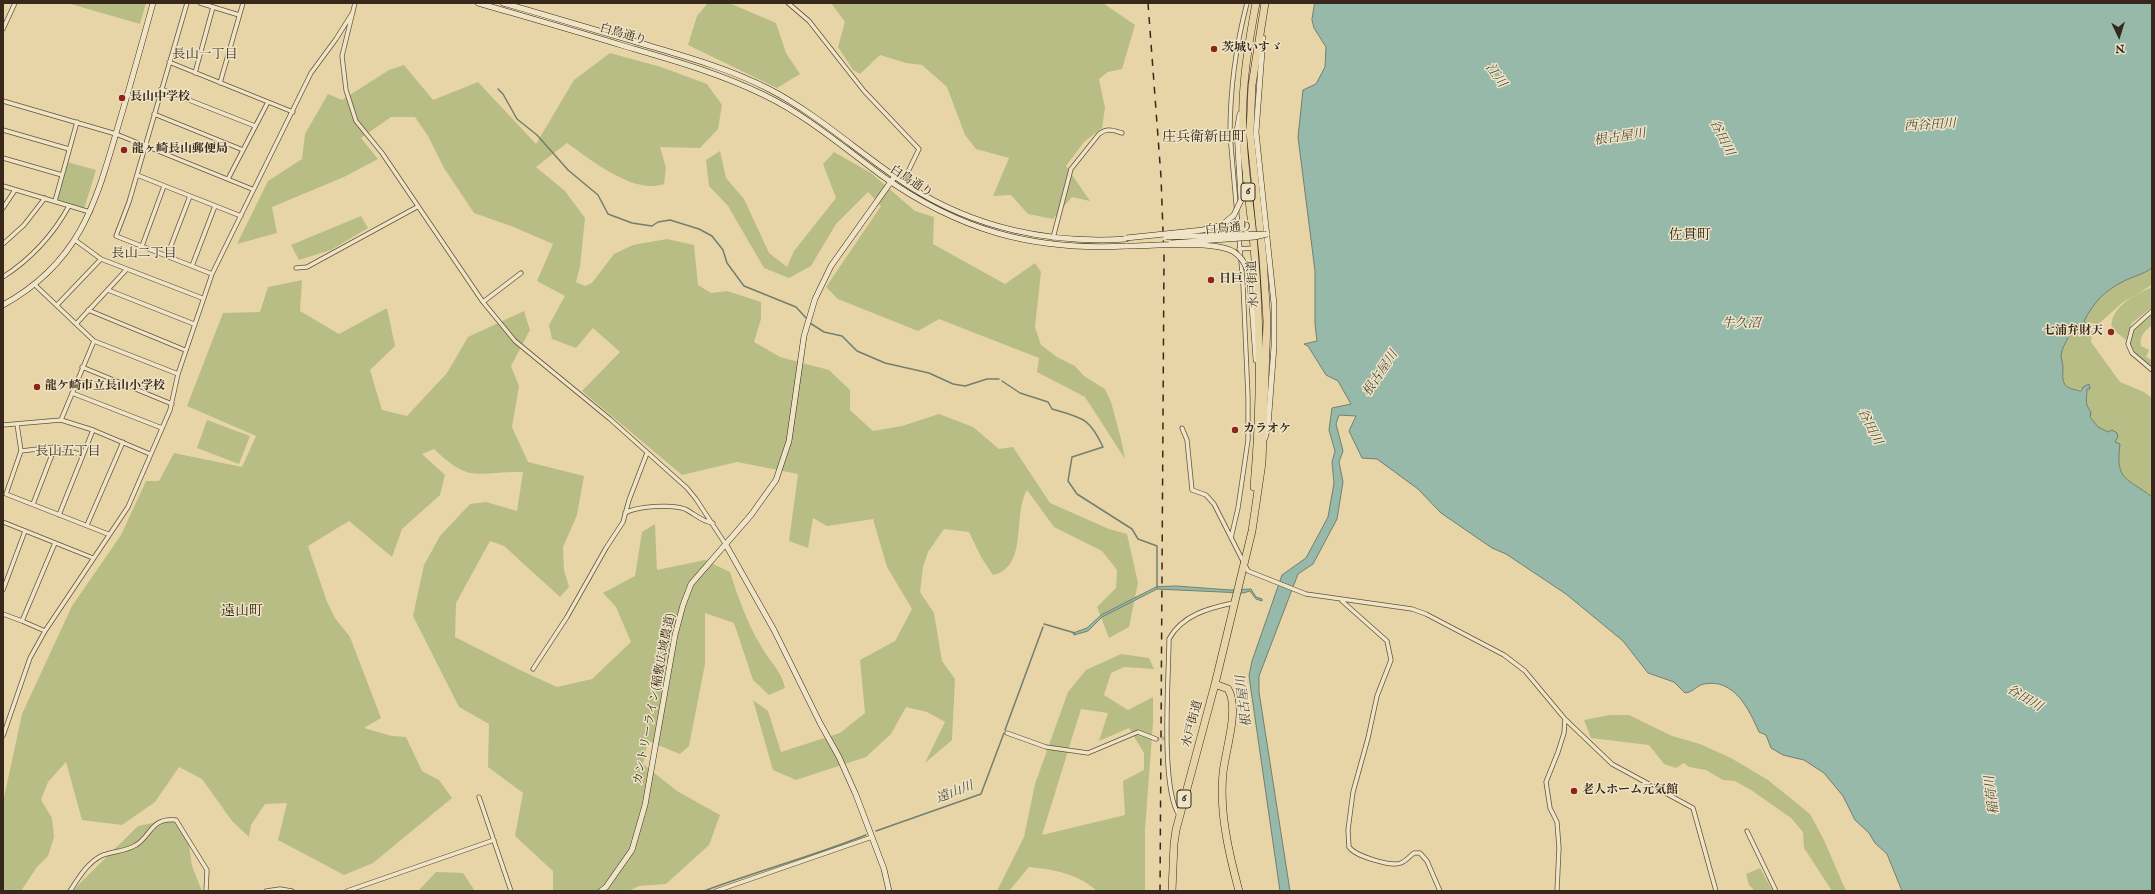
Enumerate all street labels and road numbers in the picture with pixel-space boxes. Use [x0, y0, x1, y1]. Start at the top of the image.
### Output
street label: 白鳥通り [598, 21, 648, 49]
street label: 白鳥通り [887, 163, 935, 201]
road number: 6 [1241, 183, 1255, 201]
street label: 白鳥通り [1204, 220, 1254, 238]
street label: 水戸街道 [1246, 260, 1262, 308]
street label: カントリーライン(稲敷広域農道) [631, 612, 679, 786]
street label: 水戸街道 [1180, 699, 1206, 749]
road number: 6 [1177, 790, 1191, 808]

